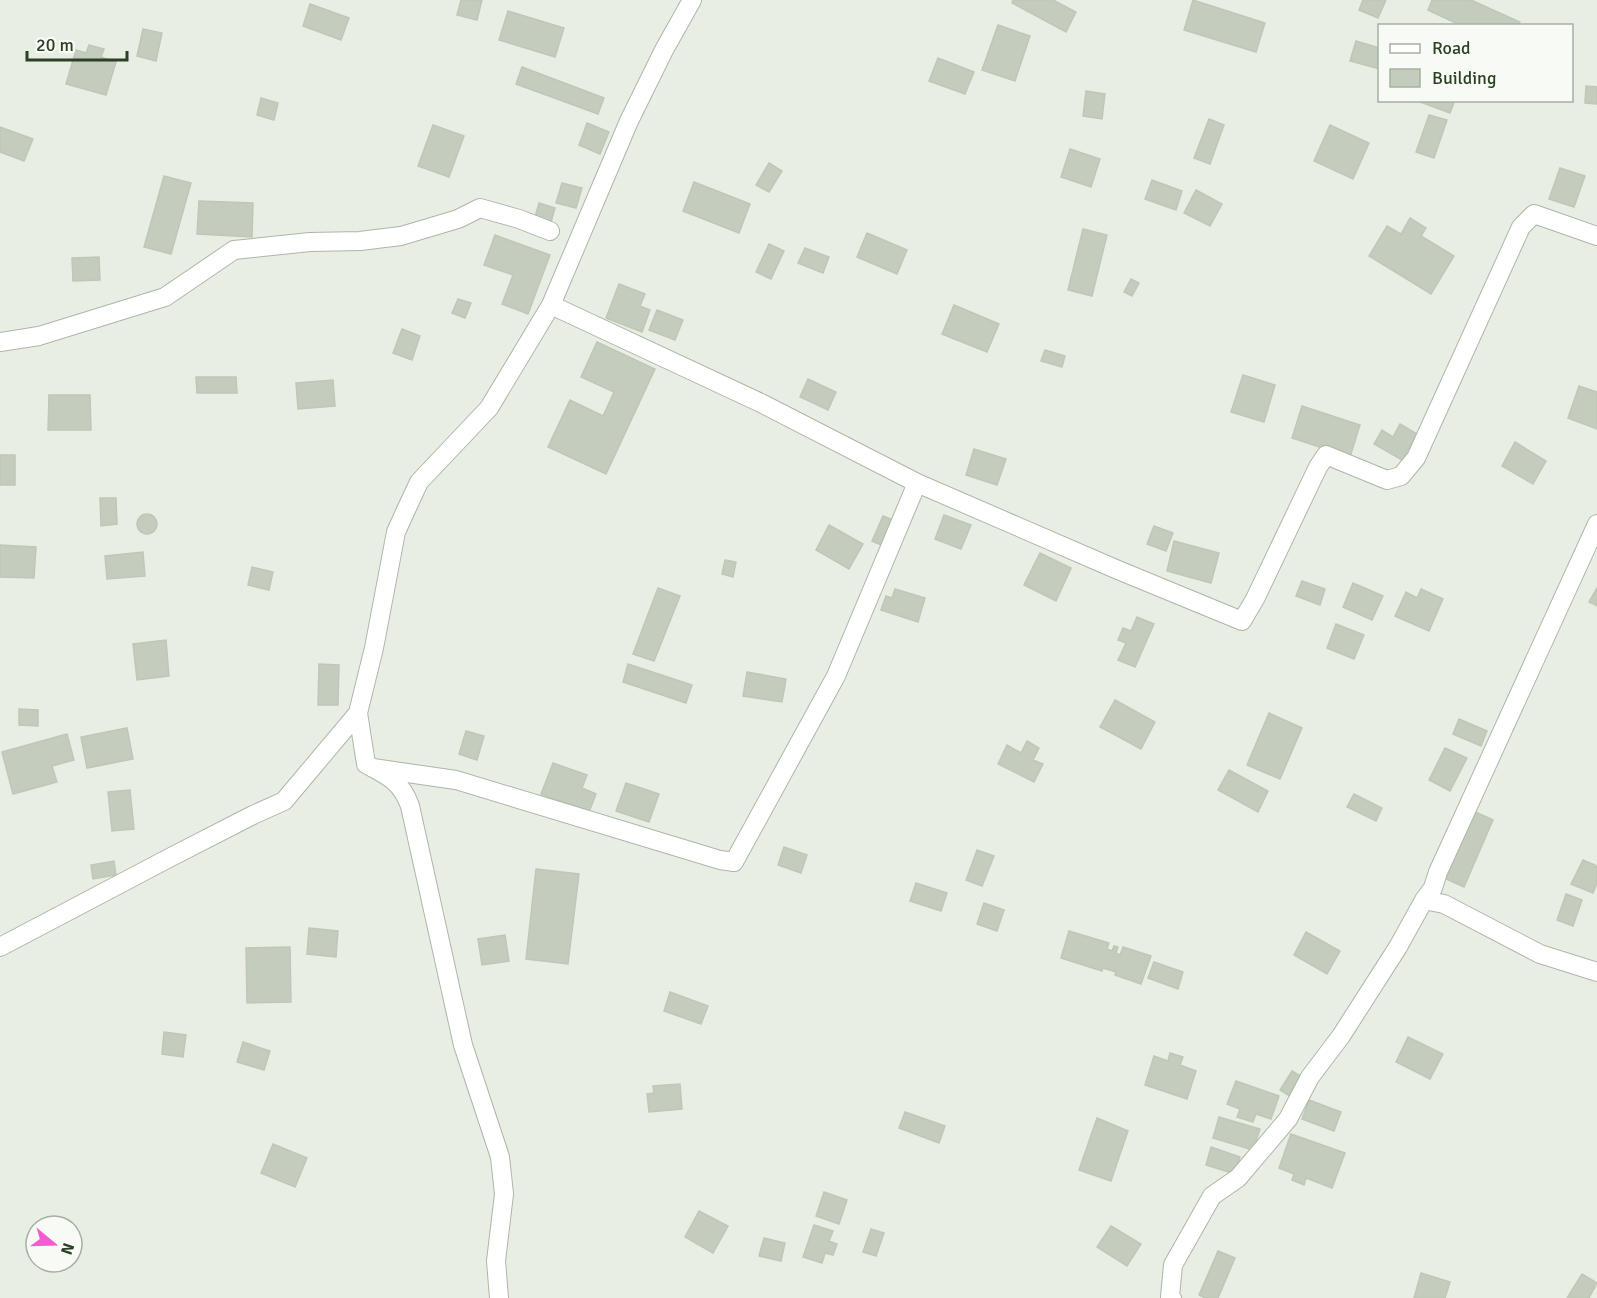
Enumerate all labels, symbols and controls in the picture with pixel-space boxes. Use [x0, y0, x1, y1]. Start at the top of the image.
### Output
scale bar [27, 24, 128, 62]
legend [1378, 24, 1573, 102]
text: 20 m [36, 34, 74, 56]
text: Road [1432, 37, 1471, 59]
text: Building [1432, 67, 1496, 89]
north arrow [24, 1214, 84, 1274]
text: N [56, 1240, 79, 1257]

